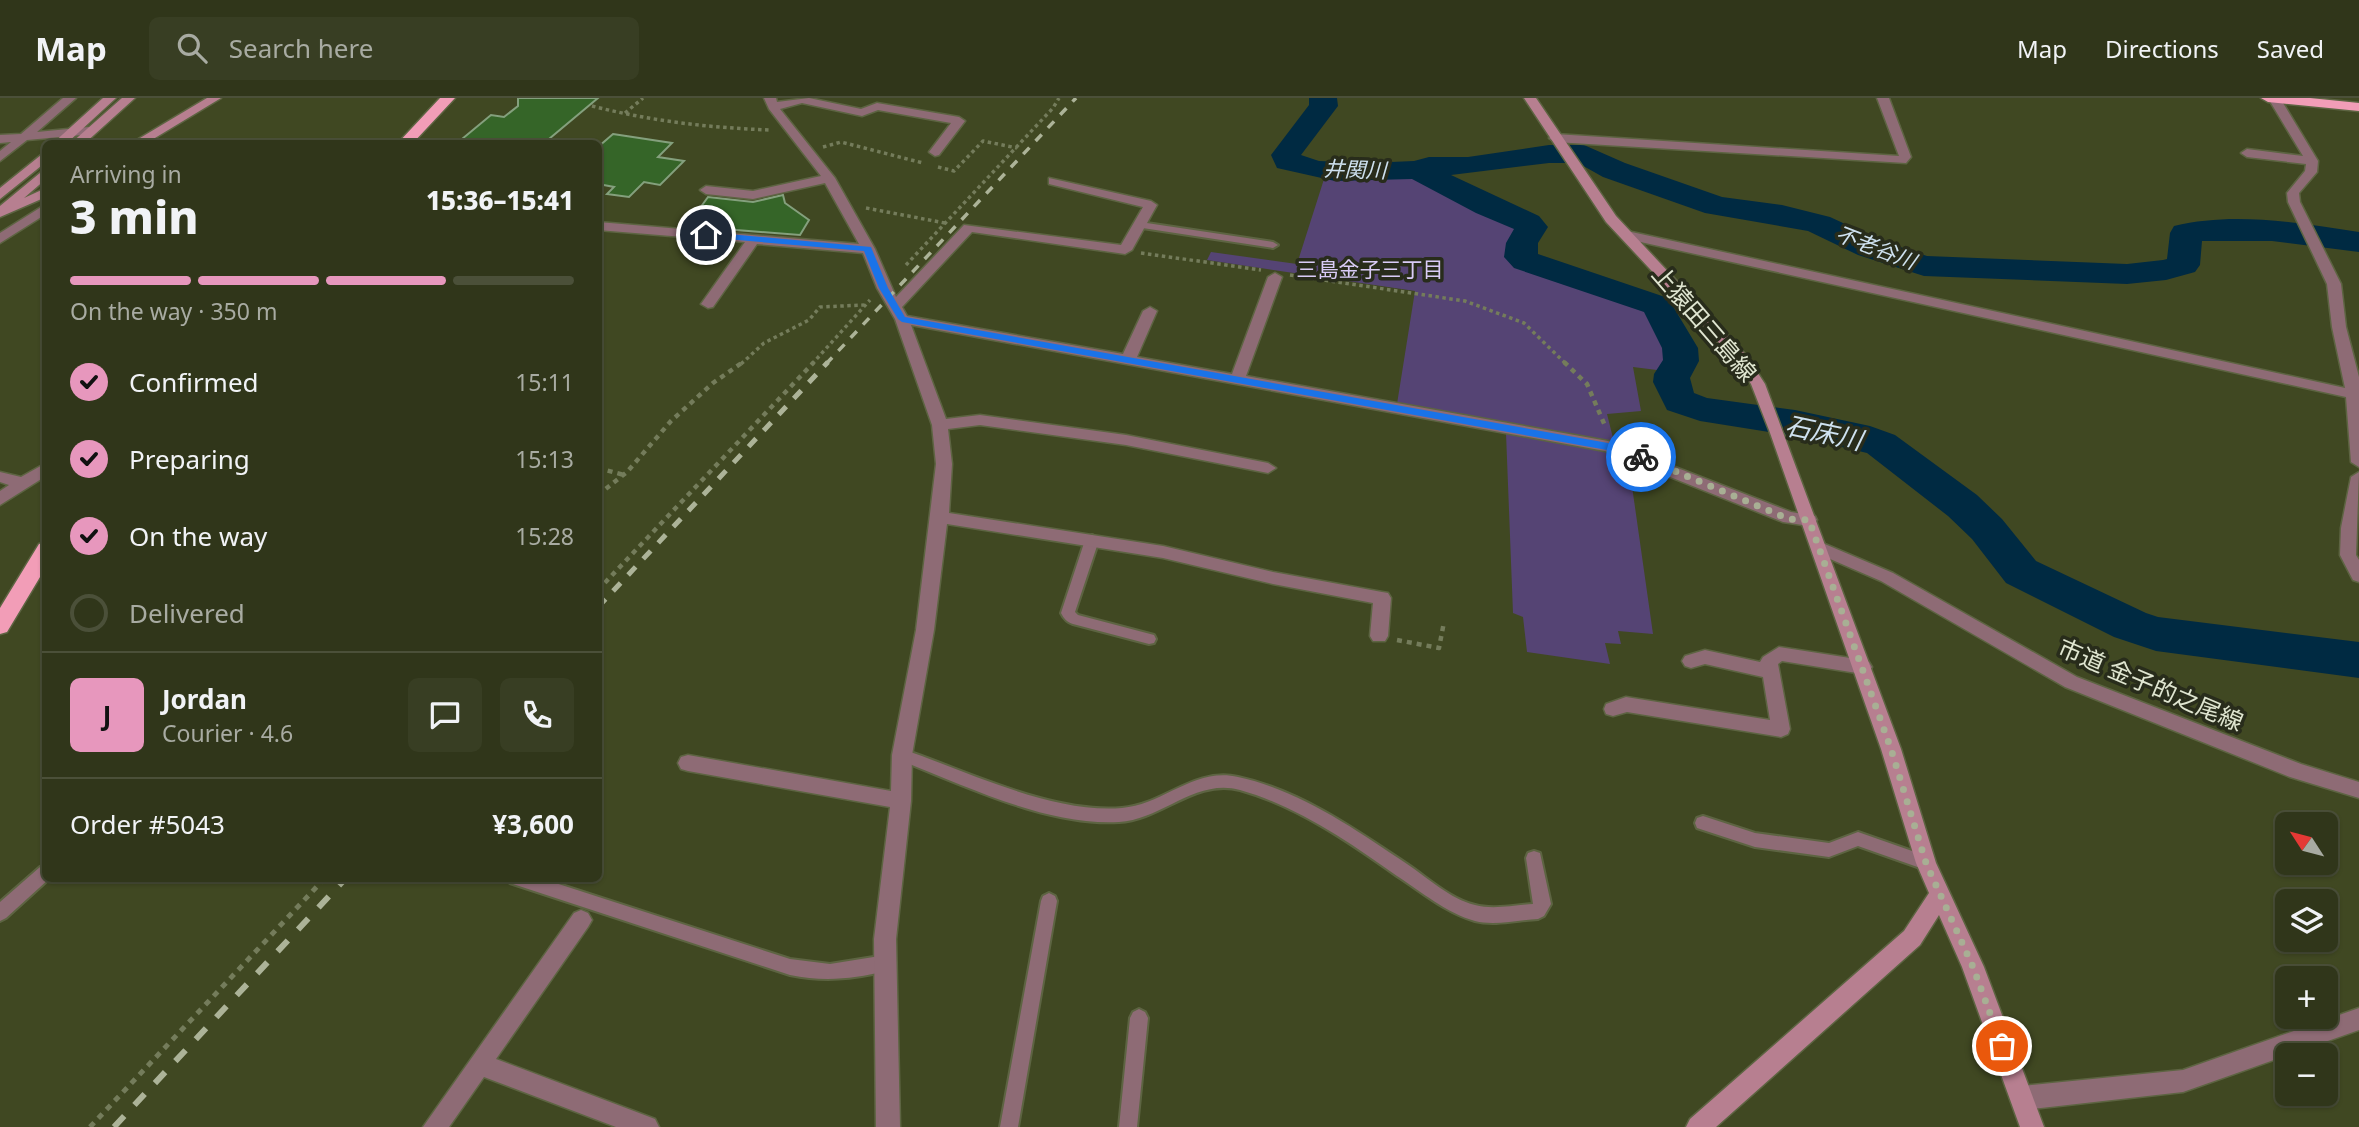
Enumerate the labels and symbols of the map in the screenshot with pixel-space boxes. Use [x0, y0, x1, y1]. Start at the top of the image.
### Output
water label: 井関川 [1323, 154, 1389, 184]
pin [676, 205, 736, 265]
water label: 不老谷川 [1832, 219, 1922, 276]
district label: 三島金子三丁目 [1297, 255, 1444, 283]
street label: 上猿田三島線 [1645, 258, 1765, 388]
water label: 石床川 [1782, 406, 1869, 458]
courier [1606, 422, 1676, 492]
street label: 市道 金子的之尾線 [2053, 630, 2249, 738]
north arrow [2275, 812, 2338, 875]
pin [1972, 1016, 2032, 1076]

